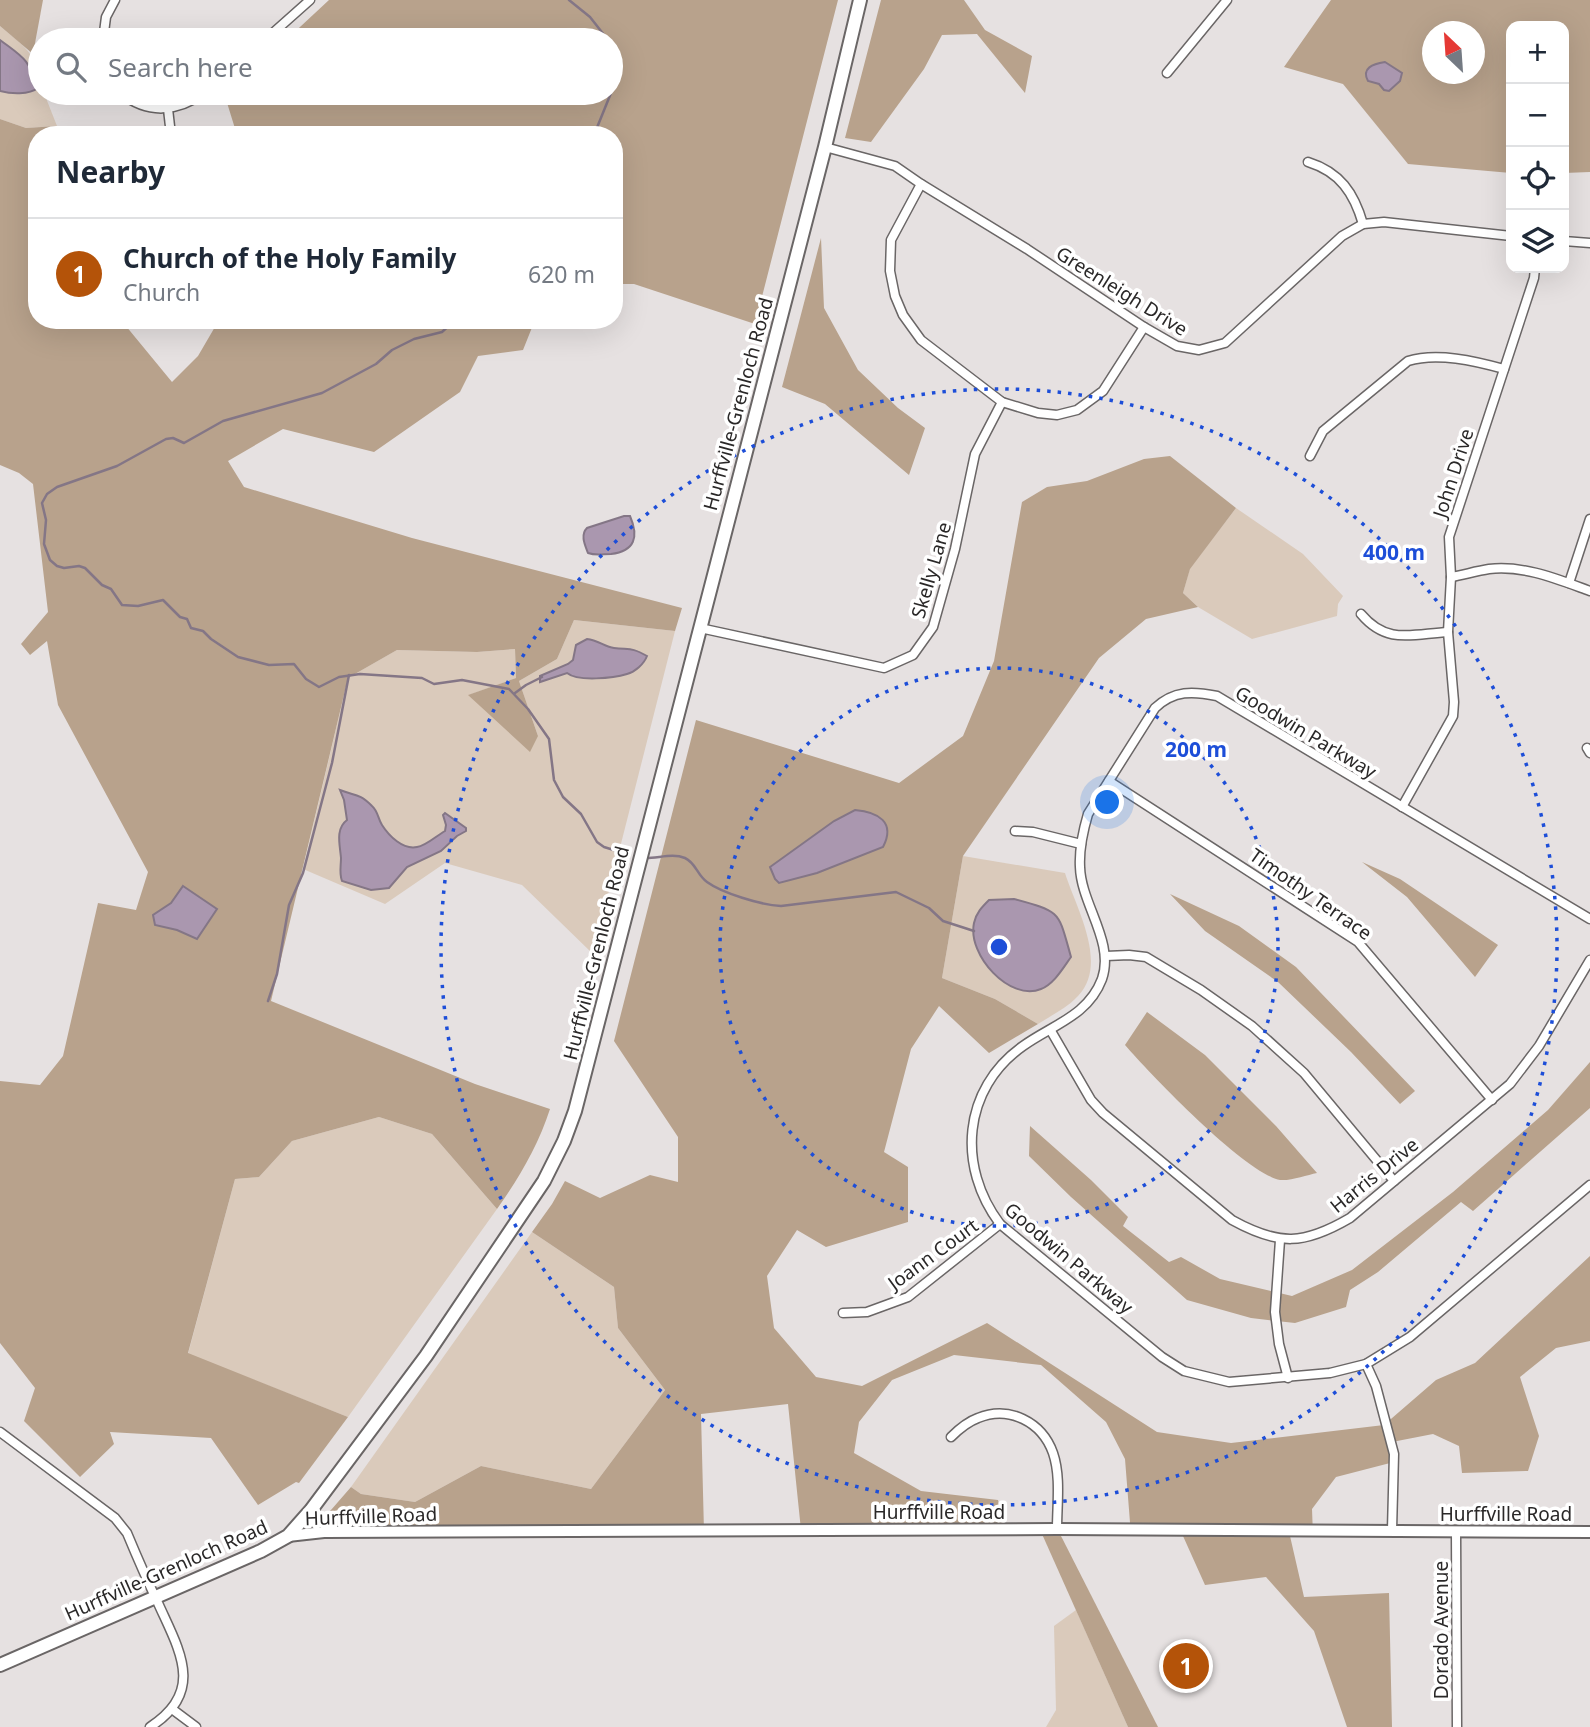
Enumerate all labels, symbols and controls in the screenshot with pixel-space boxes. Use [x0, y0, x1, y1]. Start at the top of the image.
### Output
north arrow [1422, 21, 1485, 84]
map controls [1506, 21, 1569, 273]
button: + [1506, 21, 1569, 84]
search box [28, 28, 623, 105]
icon: search [52, 48, 90, 86]
text: Search here [108, 49, 253, 85]
button: − [1506, 84, 1569, 147]
button: locate [1506, 147, 1569, 210]
text: Nearby [56, 151, 165, 192]
button: layers [1506, 210, 1569, 273]
text: Church of the Holy Family [123, 240, 456, 276]
street label: Greenleigh Drive [1051, 240, 1193, 342]
text: 1 [72, 258, 86, 290]
text: 620 m [528, 258, 595, 290]
text: Church [123, 276, 200, 308]
street label: Hurffville-Grenloch Road [697, 295, 779, 513]
street label: John Drive [1426, 425, 1480, 523]
street label: Skelly Lane [905, 519, 957, 621]
text: 400 m [1363, 538, 1425, 566]
street label: Goodwin Parkway [1231, 680, 1382, 785]
text: 200 m [1165, 735, 1227, 763]
your location [1090, 785, 1124, 819]
street label: Timothy Terrace [1245, 842, 1377, 946]
street label: Hurffville-Grenloch Road [557, 843, 635, 1063]
centre of rings [987, 935, 1011, 959]
street label: Harris Drive [1324, 1131, 1424, 1219]
street label: Goodwin Parkway [999, 1196, 1139, 1320]
street label: Joann Court [881, 1212, 984, 1297]
street label: Hurffville Road [873, 1499, 1005, 1525]
street label: Hurffville Road [304, 1501, 438, 1531]
street label: Hurffville Road [1440, 1501, 1572, 1527]
street label: Hurffville-Grenloch Road [60, 1513, 272, 1627]
street label: Dorado Avenue [1428, 1561, 1454, 1699]
pin: 1 [1163, 1640, 1209, 1692]

